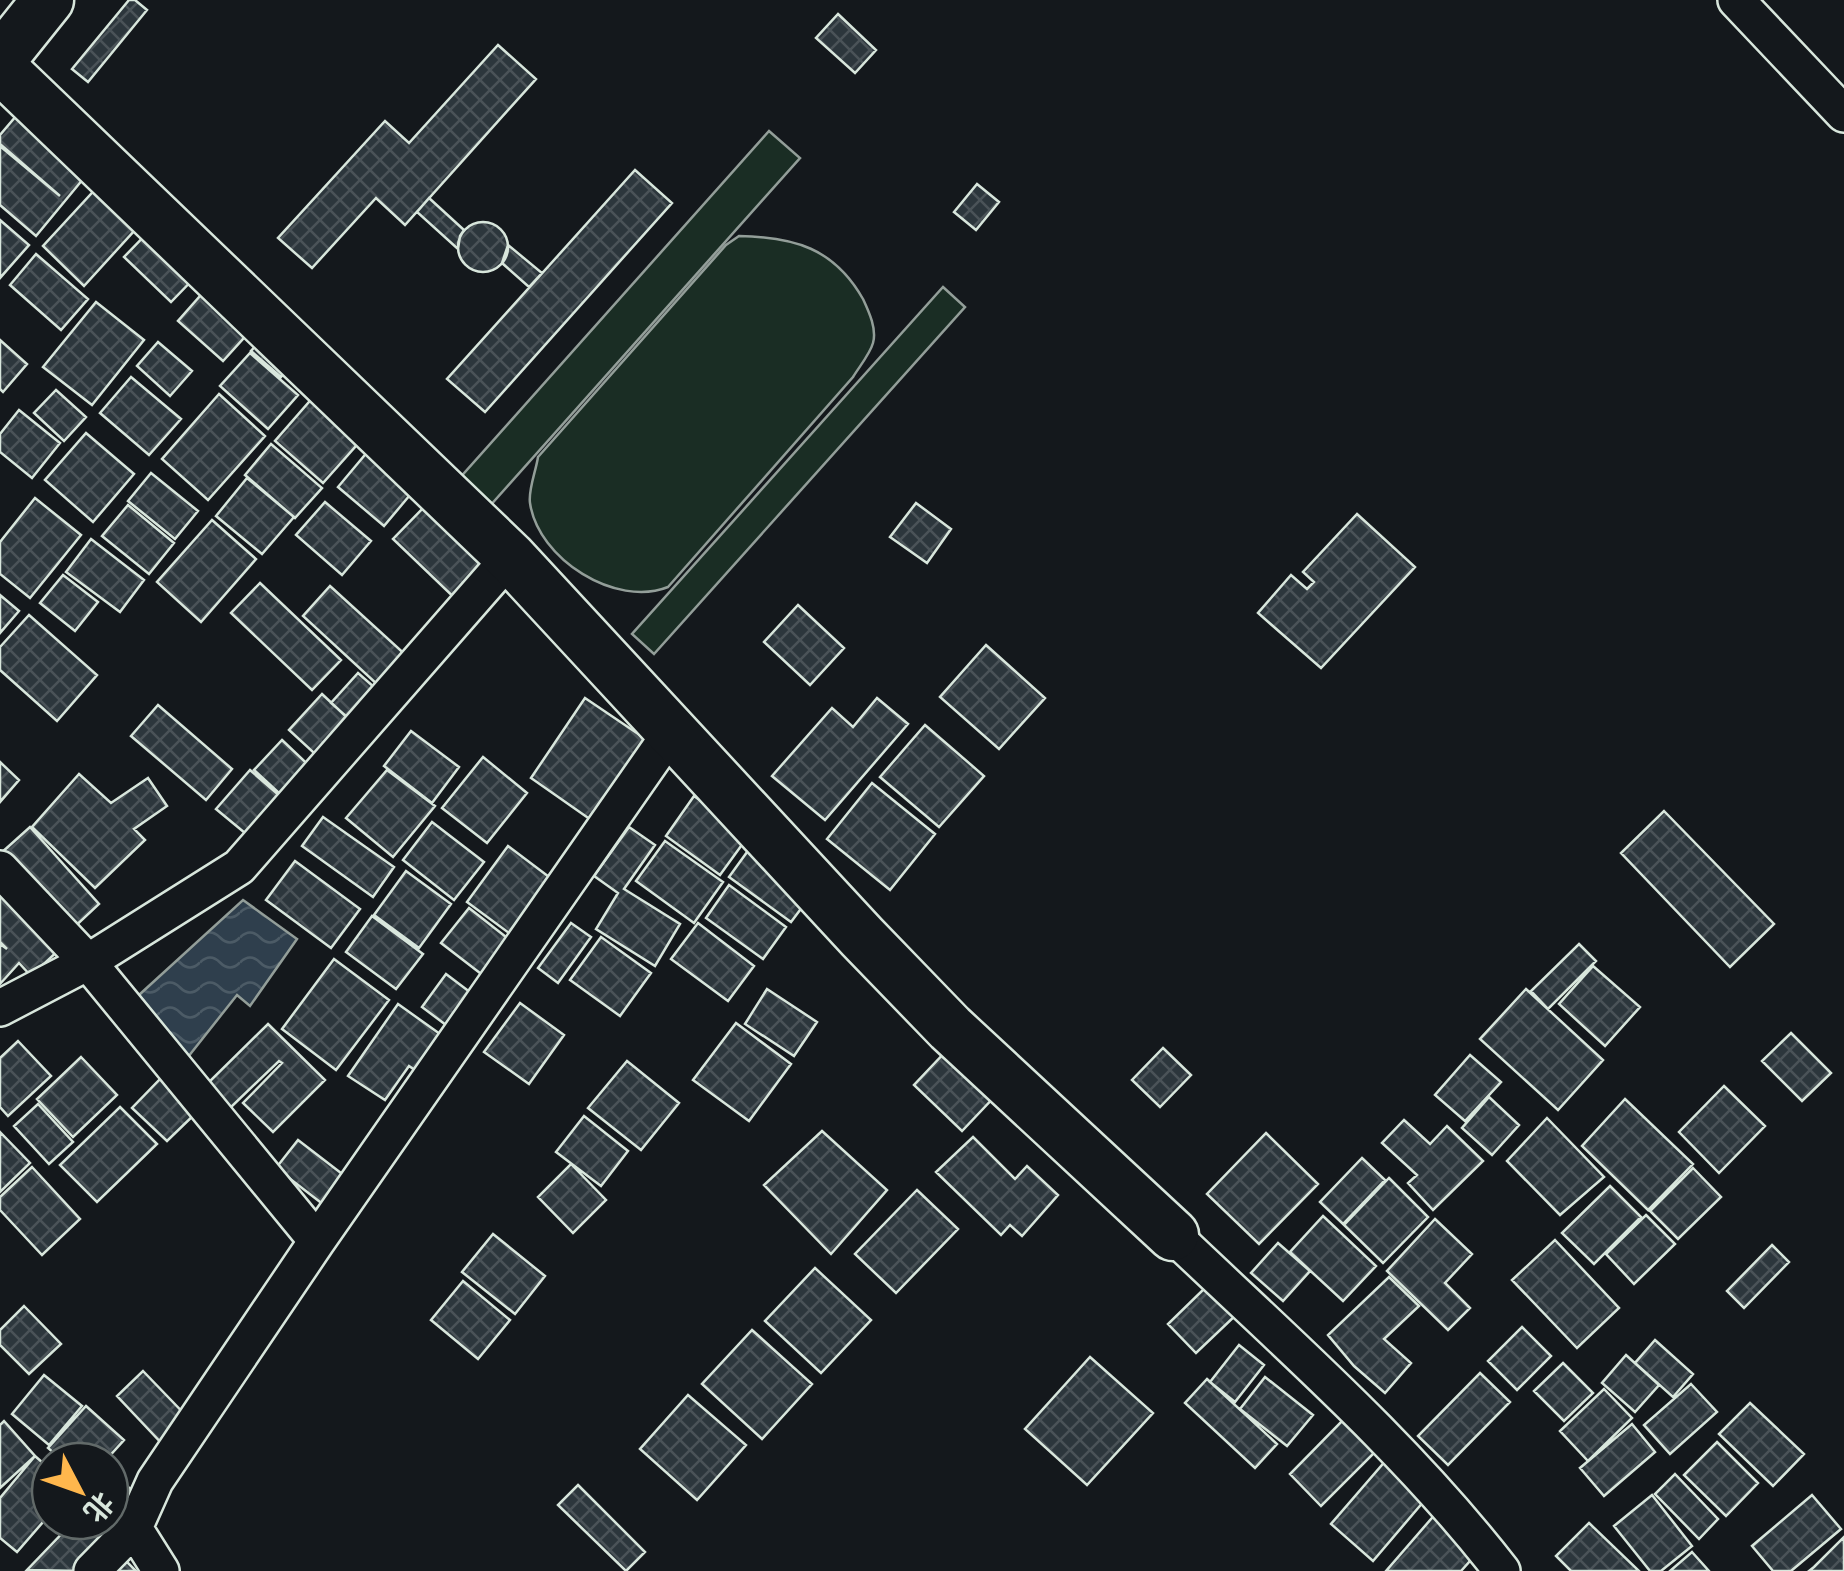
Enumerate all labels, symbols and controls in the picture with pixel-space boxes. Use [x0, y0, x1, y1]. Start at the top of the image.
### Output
north arrow [30, 1441, 130, 1541]
text: 北 [77, 1486, 120, 1528]

